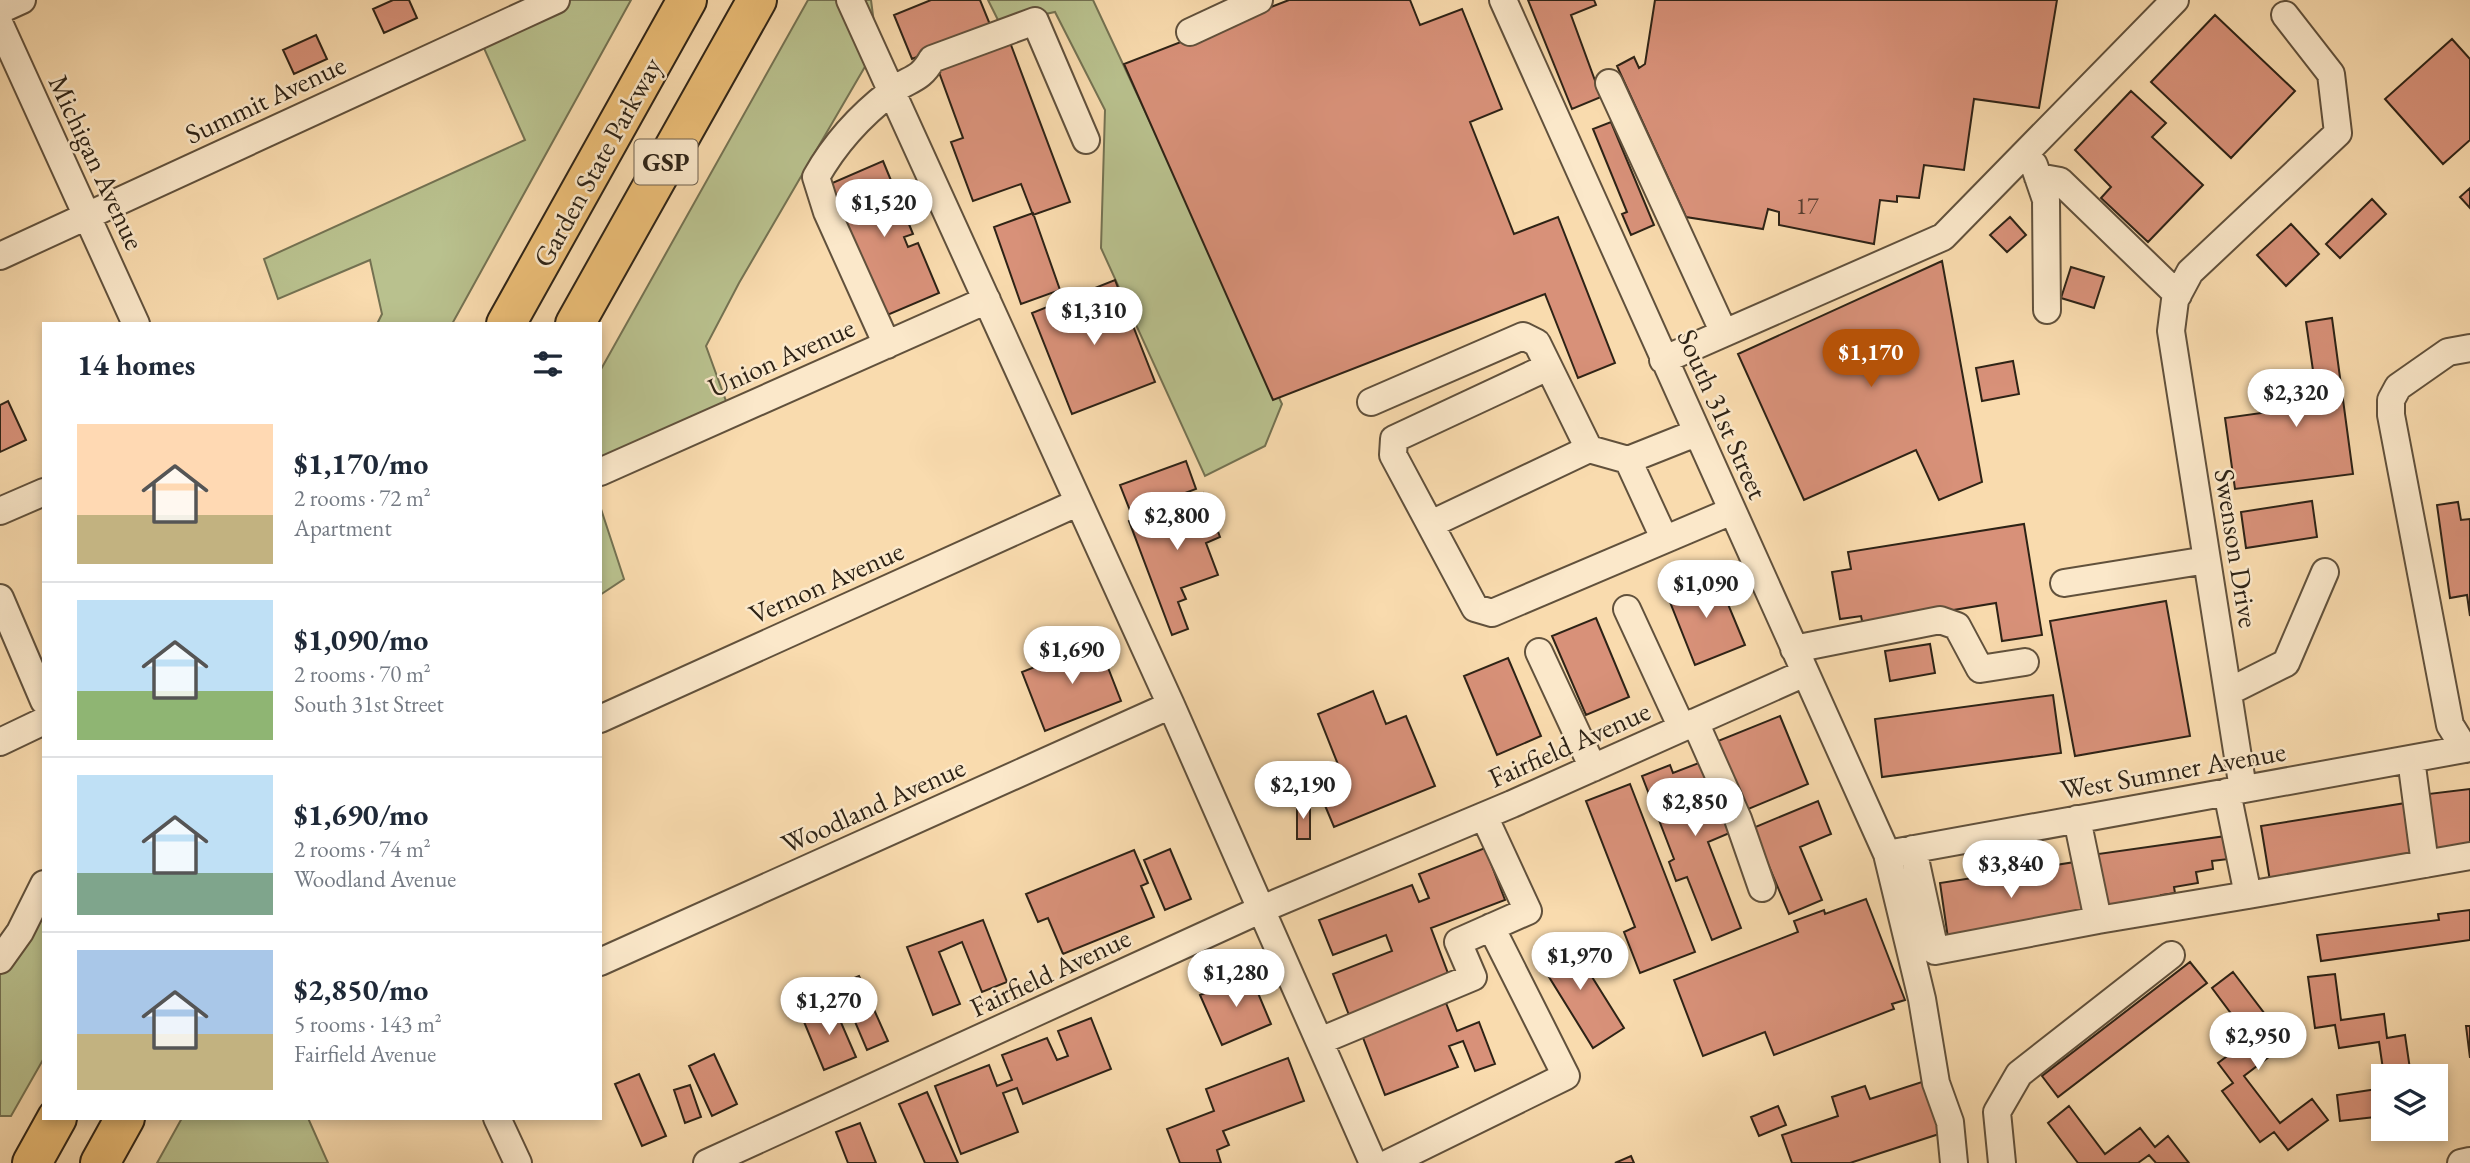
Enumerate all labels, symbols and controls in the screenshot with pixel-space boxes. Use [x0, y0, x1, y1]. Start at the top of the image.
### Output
street label: Summit Avenue [179, 46, 351, 152]
street label: Garden State Parkway [524, 50, 670, 273]
street label: Michigan Avenue [41, 69, 153, 255]
road number: GSP [634, 140, 698, 184]
pin: $1,520 [827, 180, 941, 239]
text: $1,520 [852, 187, 916, 217]
house number: 17 [1795, 190, 1819, 221]
pin: $1,310 [1037, 288, 1151, 347]
text: $1,310 [1062, 295, 1126, 325]
street label: Union Avenue [702, 309, 860, 405]
street label: South 31st Street [1669, 323, 1777, 505]
pin: $1,170 [1814, 330, 1928, 389]
text: $1,170 [1839, 337, 1903, 367]
text: 14 homes [77, 345, 195, 384]
icon: filters [529, 345, 567, 383]
pin: $2,320 [2239, 370, 2353, 429]
text: $2,320 [2264, 377, 2328, 407]
text: $1,170/mo [294, 444, 428, 483]
icon: home [133, 452, 217, 536]
street label: Swenson Drive [2207, 466, 2267, 630]
text: 2 rooms · 72 m² [294, 483, 431, 513]
pin: $2,800 [1120, 492, 1234, 552]
text: $2,800 [1145, 500, 1209, 530]
text: Apartment [294, 513, 392, 543]
street label: Vernon Avenue [743, 532, 909, 632]
pin: $1,090 [1649, 560, 1763, 620]
text: $1,090 [1674, 568, 1738, 598]
text: $1,090/mo [294, 620, 428, 659]
pin: $1,690 [1015, 626, 1129, 686]
icon: home [133, 628, 217, 712]
text: $1,690 [1040, 634, 1104, 664]
text: 2 rooms · 70 m² [294, 659, 431, 689]
text: South 31st Street [294, 689, 444, 719]
street label: Fairfield Avenue [1483, 692, 1655, 796]
street label: West Sumner Avenue [2058, 732, 2288, 808]
street label: Woodland Avenue [775, 748, 971, 862]
pin: $2,190 [1246, 762, 1360, 821]
text: $2,190 [1271, 769, 1335, 799]
pin: $2,850 [1638, 778, 1752, 838]
text: $2,850 [1663, 786, 1727, 816]
text: $1,690/mo [294, 795, 428, 834]
icon: home [133, 803, 217, 887]
text: 2 rooms · 74 m² [294, 834, 431, 864]
pin: $3,840 [1954, 841, 2068, 900]
text: $3,840 [1979, 848, 2043, 878]
text: Woodland Avenue [294, 864, 456, 894]
street label: Fairfield Avenue [964, 919, 1136, 1025]
pin: $1,970 [1523, 932, 1637, 992]
text: $1,970 [1548, 940, 1612, 970]
pin: $1,280 [1179, 950, 1293, 1009]
text: $1,280 [1204, 957, 1268, 987]
text: $2,850/mo [294, 970, 428, 1009]
icon: home [133, 978, 217, 1062]
pin: $1,270 [772, 978, 886, 1037]
text: $1,270 [797, 985, 861, 1015]
text: 5 rooms · 143 m² [294, 1009, 442, 1039]
pin: $2,950 [2201, 1012, 2315, 1072]
text: $2,950 [2226, 1020, 2290, 1050]
text: Fairfield Avenue [294, 1039, 436, 1069]
map controls [2371, 1064, 2448, 1141]
button: layers [2371, 1064, 2448, 1141]

